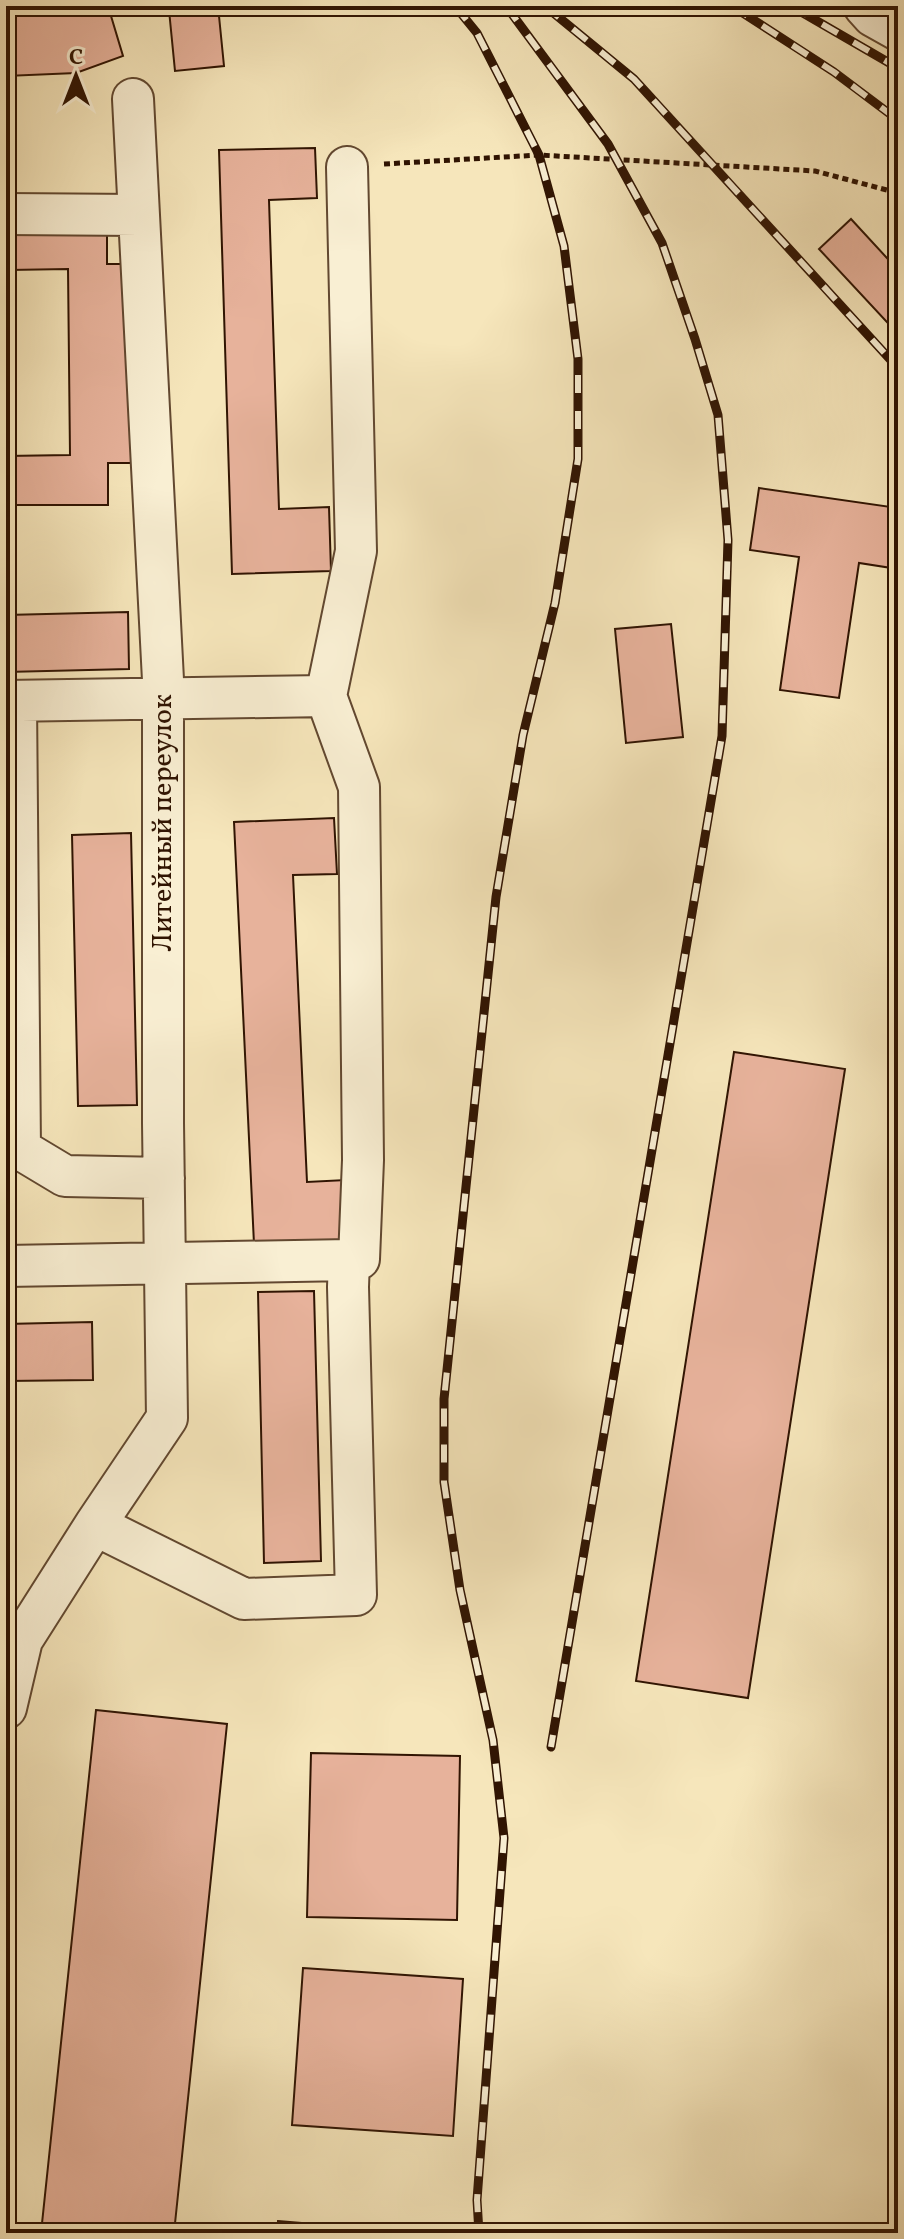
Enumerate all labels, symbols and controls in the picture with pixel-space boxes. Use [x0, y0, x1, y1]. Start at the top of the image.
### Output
north arrow [36, 36, 116, 116]
text: С [69, 43, 83, 74]
street label: Литейный переулок [144, 694, 183, 952]

